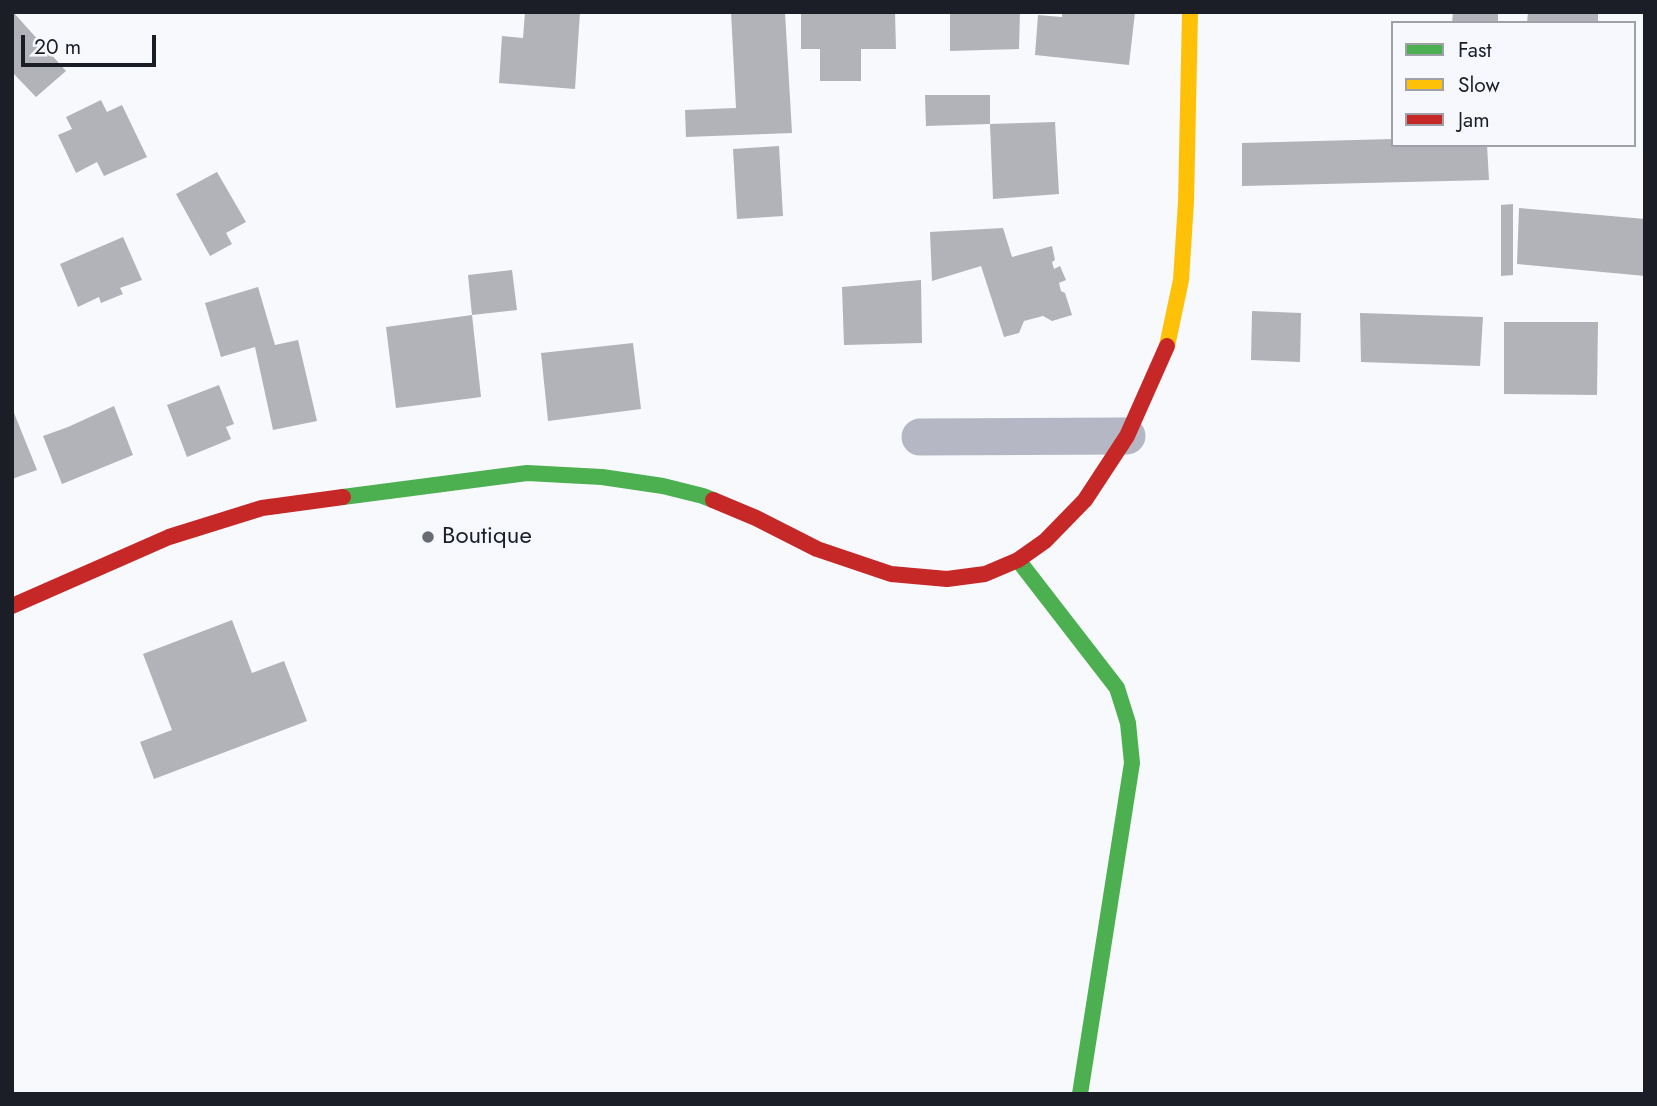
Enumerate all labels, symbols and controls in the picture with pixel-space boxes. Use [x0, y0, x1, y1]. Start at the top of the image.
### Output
scale bar [24, 21, 159, 65]
legend [1391, 21, 1636, 147]
text: 20 m [34, 32, 81, 62]
text: Fast [1458, 35, 1491, 65]
text: Slow [1458, 70, 1500, 100]
text: Jam [1458, 105, 1490, 135]
place label: Boutique [442, 523, 532, 551]
marker: Boutique [420, 529, 436, 545]

